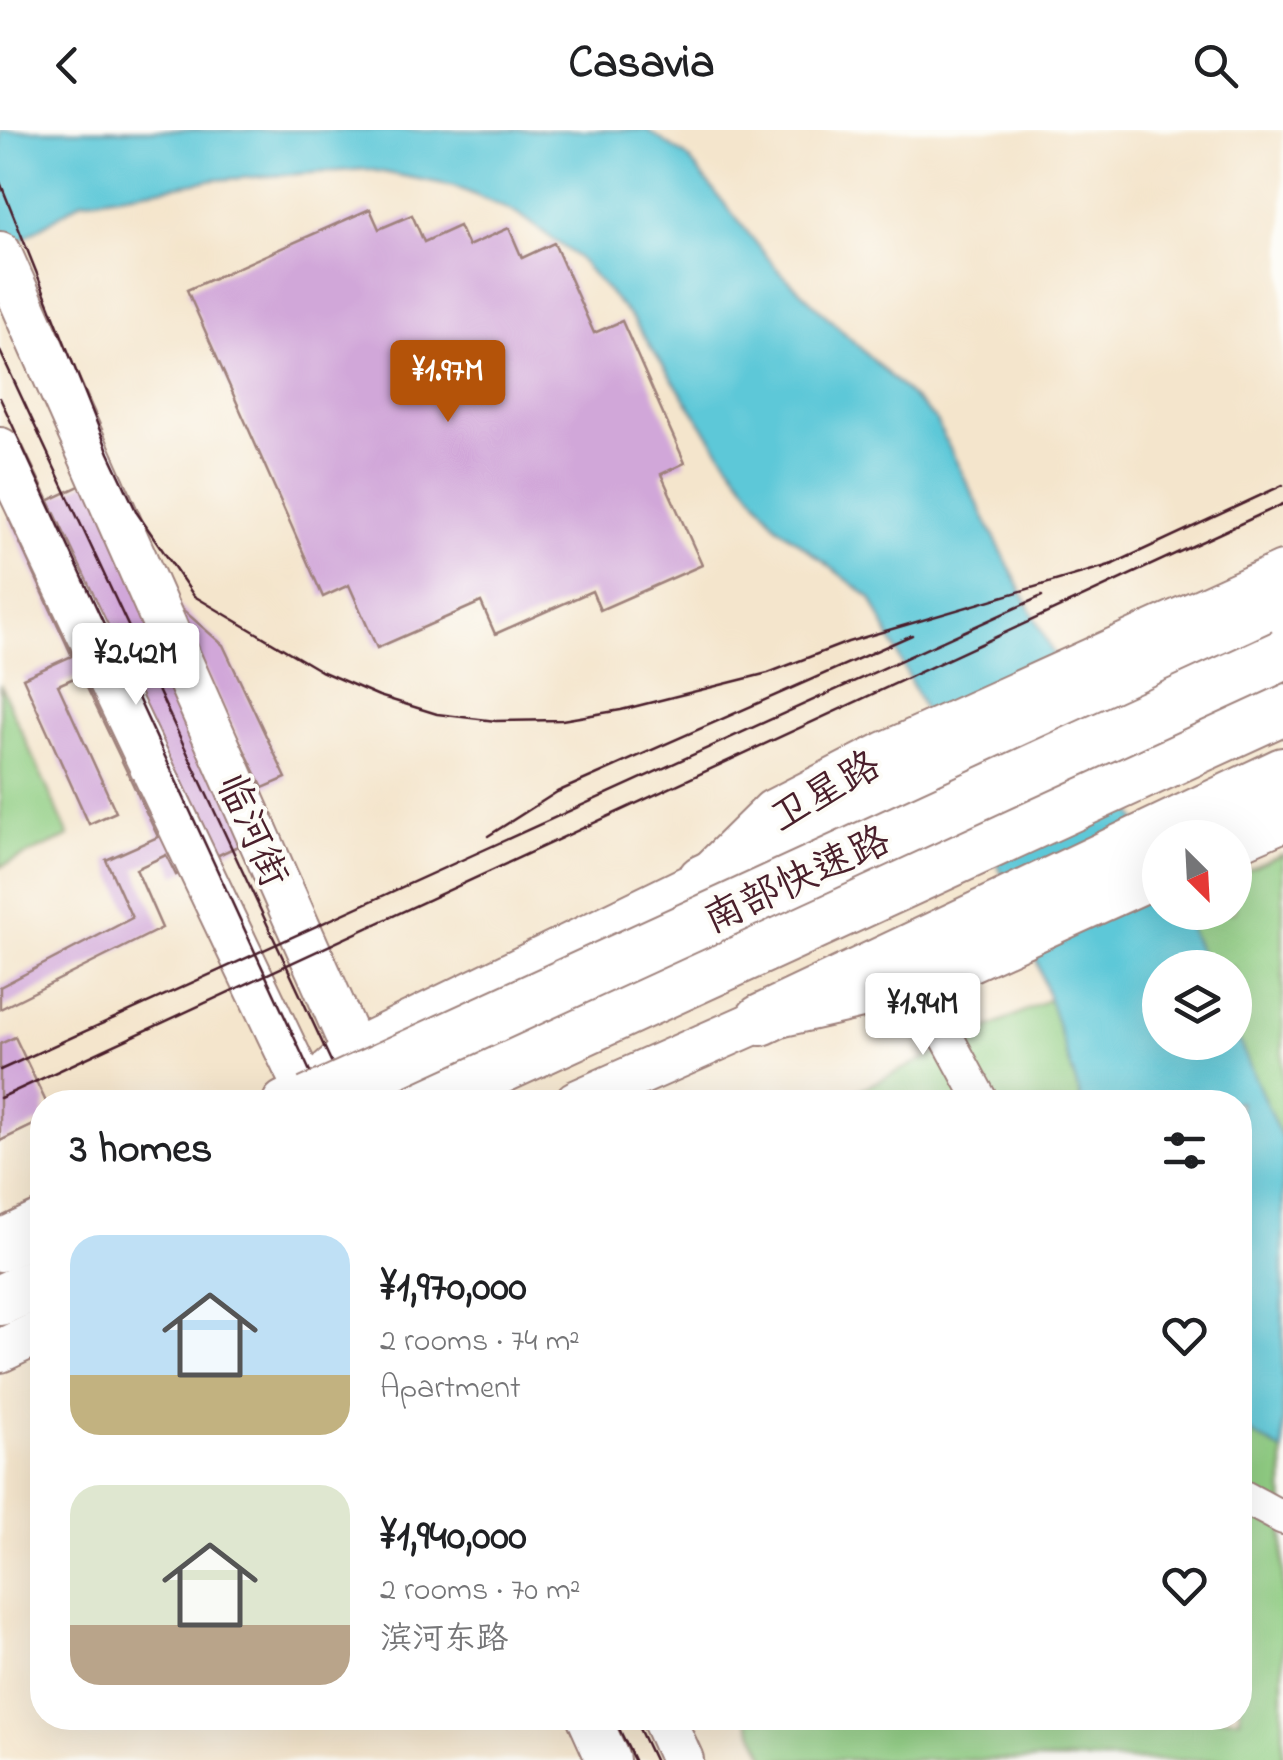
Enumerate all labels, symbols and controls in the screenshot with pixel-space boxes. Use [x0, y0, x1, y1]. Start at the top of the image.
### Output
text: Casavia [569, 32, 714, 98]
icon: back [40, 38, 95, 93]
icon: search [1188, 38, 1243, 93]
pin: ¥1.97M [367, 340, 529, 425]
text: ¥1.97M [412, 349, 484, 396]
pin: ¥2.42M [55, 623, 217, 708]
text: ¥2.42M [94, 632, 178, 679]
street label: 卫星路 [760, 738, 893, 849]
street label: 临河街 [199, 764, 301, 898]
street label: 南部快速路 [695, 813, 901, 951]
north arrow [1142, 820, 1252, 930]
map controls [1142, 820, 1252, 1060]
button: layers [1142, 950, 1252, 1060]
pin: ¥1.94M [842, 973, 1004, 1058]
text: ¥1.94M [887, 982, 959, 1029]
text: 3 homes [70, 1120, 212, 1181]
icon: filters [1157, 1123, 1212, 1178]
text: ¥1,970,000 [380, 1258, 527, 1319]
icon: home [150, 1275, 270, 1395]
icon: heart [1157, 1308, 1212, 1363]
text: 2 rooms · 74 m² [380, 1319, 580, 1366]
text: Apartment [380, 1366, 521, 1413]
text: ¥1,940,000 [380, 1507, 527, 1568]
icon: home [150, 1525, 270, 1645]
icon: heart [1157, 1558, 1212, 1613]
text: 2 rooms · 70 m² [380, 1568, 580, 1615]
text: 滨河东路 [380, 1617, 508, 1664]

